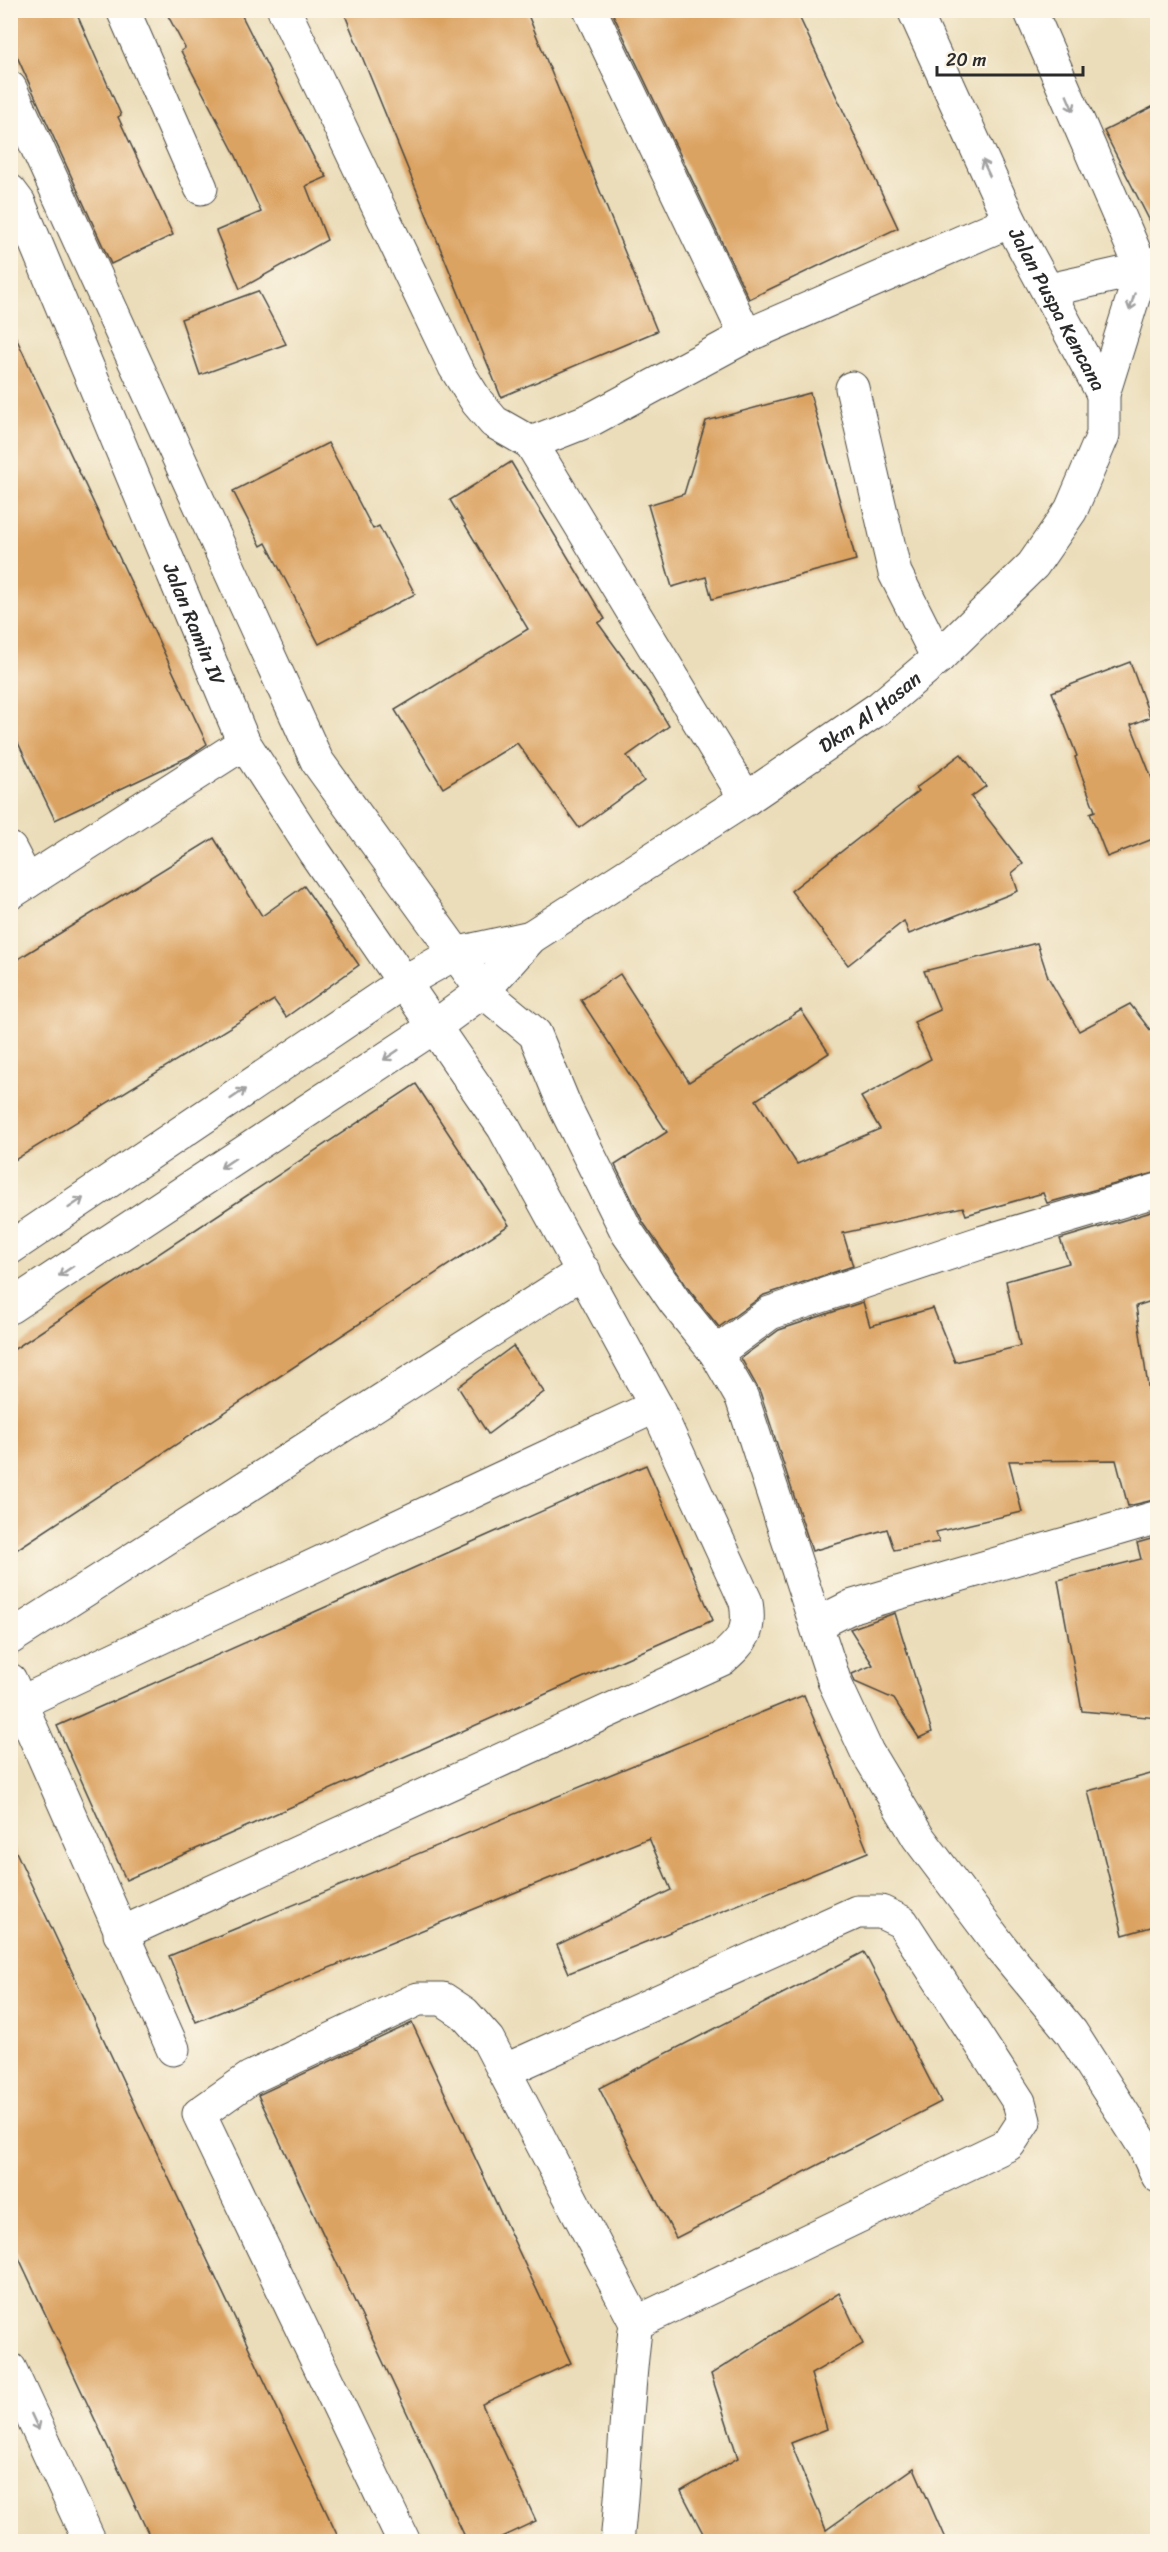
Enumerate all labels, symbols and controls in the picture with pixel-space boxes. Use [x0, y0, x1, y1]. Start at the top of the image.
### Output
scale bar [937, 39, 1082, 77]
text: 20 m [946, 44, 986, 76]
one-way arrow [1065, 93, 1076, 111]
one-way arrow [979, 159, 991, 177]
street label: Jalan Puspa Kencana [999, 220, 1116, 398]
one-way arrow [1126, 292, 1137, 311]
street label: Jalan Ramin IV [153, 556, 236, 691]
street label: Dkm Al Hasan [811, 662, 929, 762]
one-way arrow [383, 1049, 399, 1061]
one-way arrow [229, 1088, 246, 1100]
one-way arrow [220, 1157, 237, 1169]
one-way arrow [68, 1197, 84, 1209]
one-way arrow [57, 1264, 74, 1277]
one-way arrow [29, 2413, 41, 2431]

